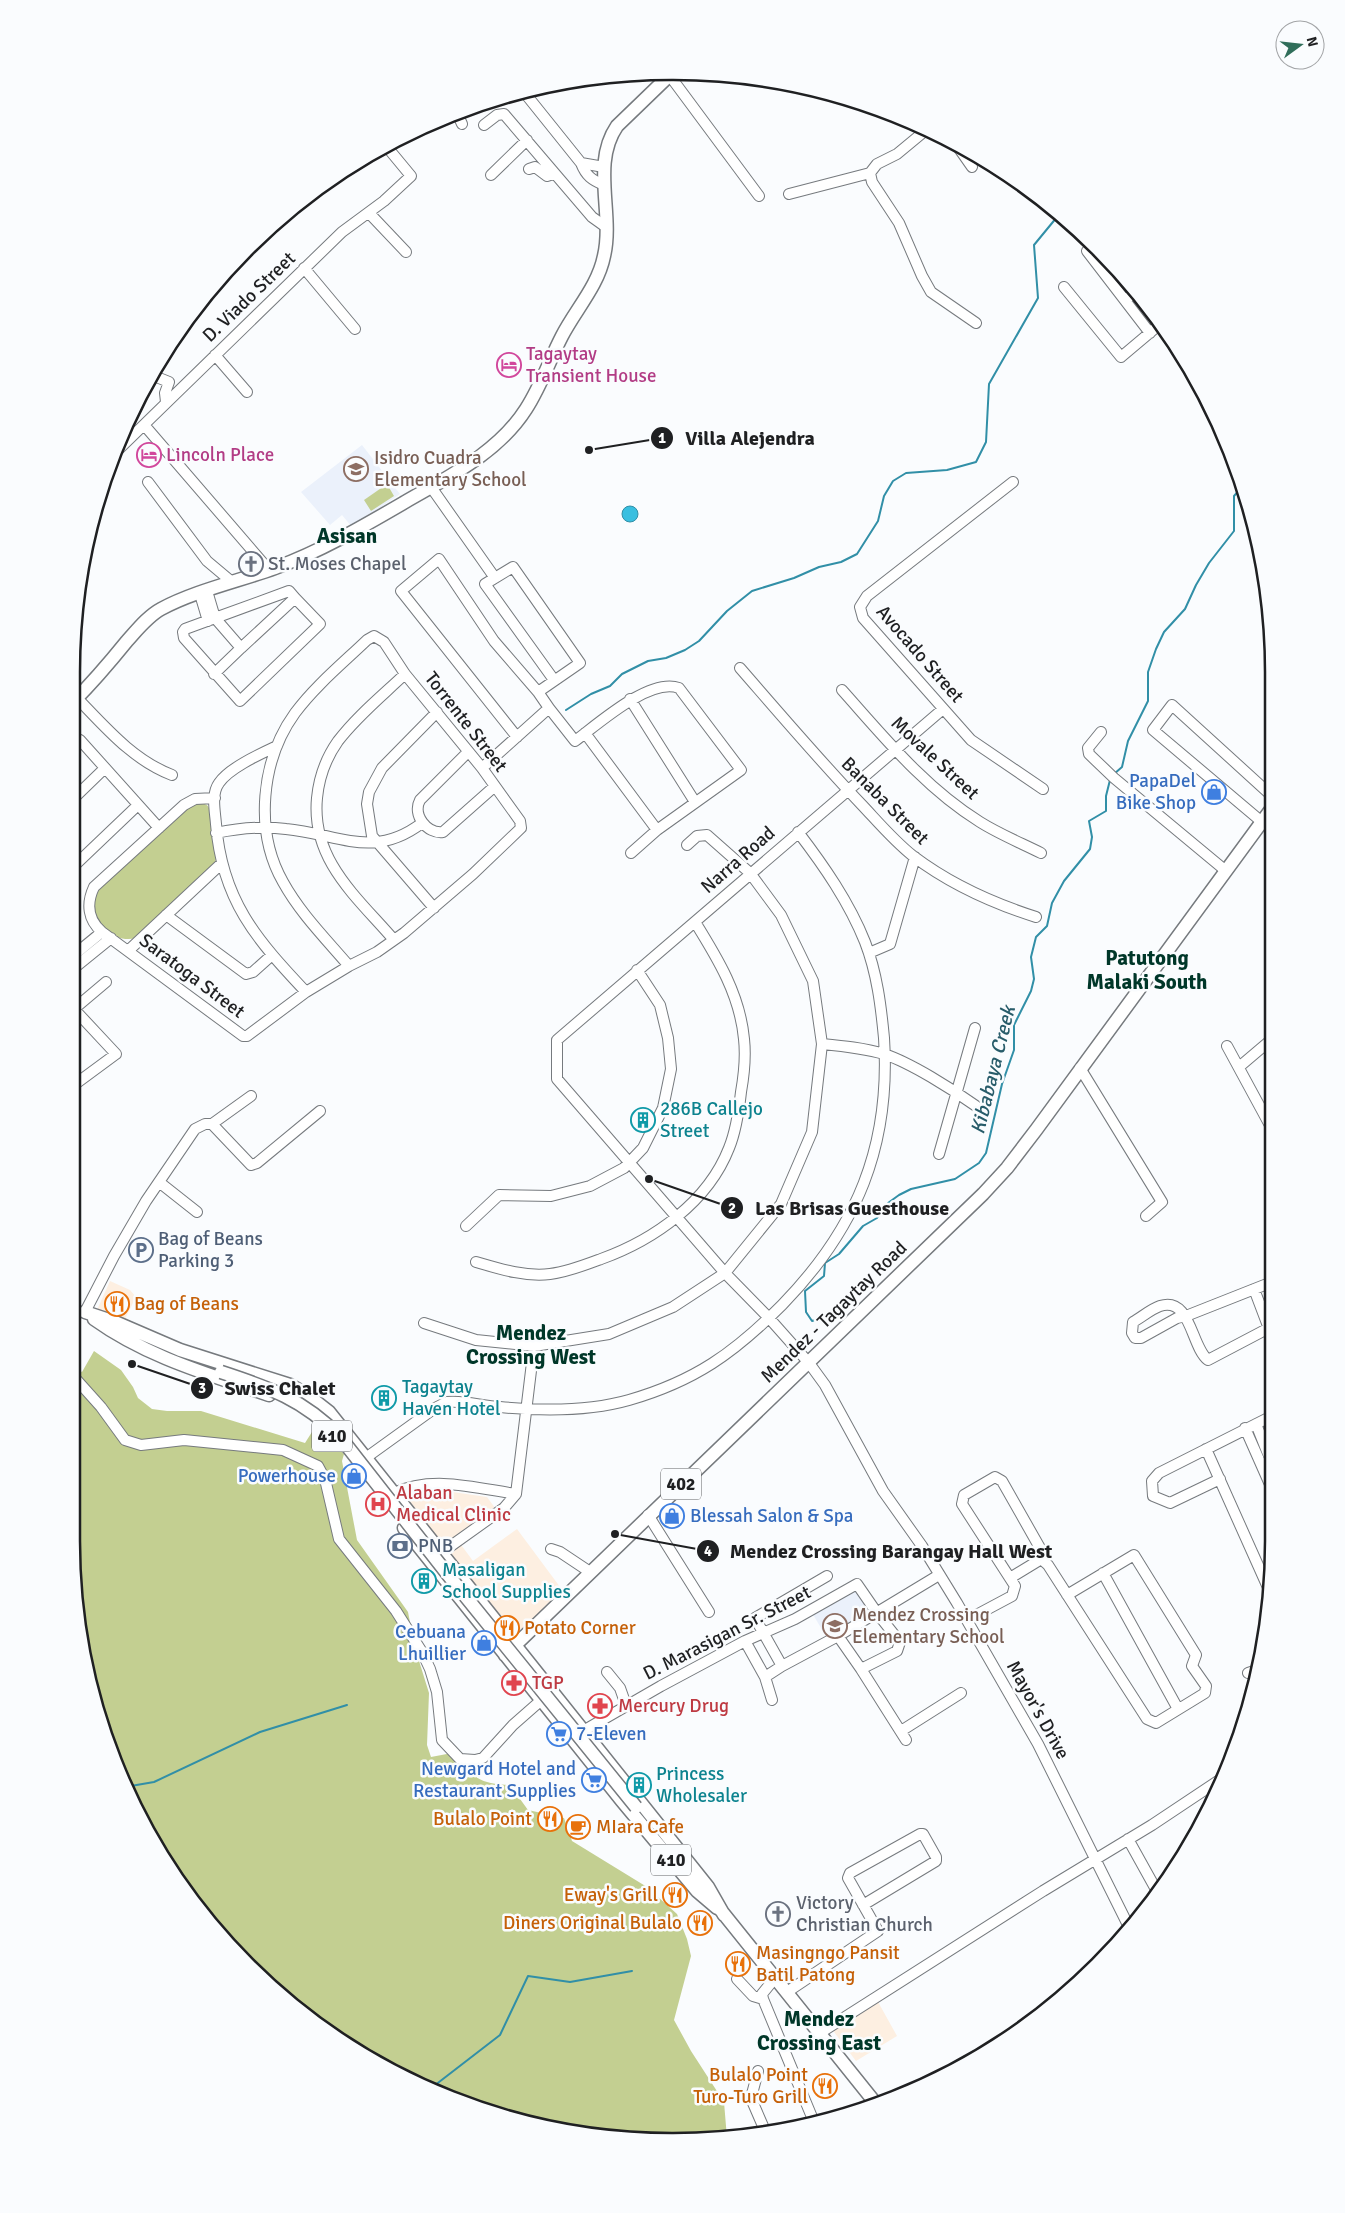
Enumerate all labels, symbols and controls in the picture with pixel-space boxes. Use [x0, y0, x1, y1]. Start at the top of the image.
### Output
north arrow [1275, 20, 1325, 70]
text: N [1303, 35, 1322, 49]
street label: D. Viado Street [197, 246, 301, 347]
place label: Tagaytay Transient House [526, 342, 656, 388]
hotel icon: Tagaytay Transient House [496, 352, 522, 378]
callout: Villa Alejendra [650, 420, 824, 455]
text: Villa Alejendra [685, 426, 815, 451]
text: 1 [658, 429, 666, 447]
hotel icon: Lincoln Place [136, 442, 162, 468]
place label: Lincoln Place [166, 443, 274, 467]
place label: Isidro Cuadra Elementary School [374, 446, 527, 492]
school or university icon: Isidro Cuadra Elementary School [343, 456, 369, 482]
district label: Asisan [317, 523, 377, 549]
church icon: St. Moses Chapel [238, 551, 264, 577]
place label: St. Moses Chapel [268, 552, 407, 576]
street label: Avocado Street [871, 600, 969, 708]
street label: Torrente Street [419, 667, 513, 777]
street label: Movale Street [886, 711, 984, 805]
street label: Banaba Street [836, 752, 934, 850]
place label: PapaDel Bike Shop [1116, 769, 1196, 815]
shop icon: PapaDel Bike Shop [1201, 779, 1227, 805]
street label: Narra Road [696, 821, 780, 899]
street label: Saratoga Street [134, 928, 250, 1024]
district label: Patutong Malaki South [1087, 945, 1207, 995]
water label: Kibabaya Creek [965, 1001, 1021, 1137]
place label: 286B Callejo Street [660, 1097, 763, 1143]
building icon: 286B Callejo Street [630, 1107, 656, 1133]
callout: Las Brisas Guesthouse [719, 1190, 959, 1225]
text: Las Brisas Guesthouse [755, 1196, 949, 1221]
text: 2 [728, 1199, 736, 1217]
place label: Bag of Beans Parking 3 [158, 1227, 263, 1273]
street label: Mendez - Tagaytay Road [756, 1236, 912, 1388]
parking icon: Bag of Beans Parking 3 [128, 1237, 154, 1263]
restaurant icon: Bag of Beans [104, 1291, 130, 1317]
place label: Bag of Beans [134, 1292, 239, 1316]
district label: Mendez Crossing West [466, 1320, 596, 1370]
callout: Swiss Chalet [190, 1371, 346, 1406]
place label: Tagaytay Haven Hotel [402, 1375, 501, 1421]
text: Swiss Chalet [224, 1376, 336, 1401]
text: 3 [198, 1379, 206, 1397]
building icon: Tagaytay Haven Hotel [371, 1385, 397, 1411]
road number: 410 [312, 1420, 352, 1452]
shop icon: Powerhouse [341, 1463, 367, 1489]
place label: Powerhouse [238, 1464, 336, 1488]
road number: 402 [661, 1468, 701, 1500]
place label: Alaban Medical Clinic [396, 1481, 511, 1527]
hospital icon: Alaban Medical Clinic [365, 1491, 391, 1517]
shop icon: Blessah Salon & Spa [659, 1503, 685, 1529]
place label: Blessah Salon & Spa [690, 1504, 853, 1528]
bank icon: PNB [387, 1533, 413, 1559]
callout: Mendez Crossing Barangay Hall West [695, 1533, 1063, 1568]
place label: PNB [418, 1534, 453, 1558]
text: Mendez Crossing Barangay Hall West [730, 1539, 1053, 1564]
text: 4 [704, 1542, 712, 1560]
place label: Masaligan School Supplies [442, 1558, 571, 1604]
building icon: Masaligan School Supplies [411, 1568, 437, 1594]
street label: D. Marasigan Sr. Street [639, 1580, 815, 1686]
place label: Mendez Crossing Elementary School [852, 1603, 1005, 1649]
school or university icon: Mendez Crossing Elementary School [822, 1613, 848, 1639]
restaurant icon: Potato Corner [494, 1615, 520, 1641]
place label: Potato Corner [524, 1616, 636, 1640]
place label: Cebuana Lhuillier [395, 1620, 466, 1666]
shop icon: Cebuana Lhuillier [471, 1630, 497, 1656]
street label: Mayor's Drive [1001, 1656, 1075, 1764]
pharmacy icon: TGP [501, 1670, 527, 1696]
place label: TGP [532, 1671, 564, 1695]
pharmacy icon: Mercury Drug [587, 1693, 613, 1719]
place label: Mercury Drug [618, 1694, 729, 1718]
supermarket icon: 7-Eleven [546, 1721, 572, 1747]
place label: 7-Eleven [576, 1722, 647, 1746]
place label: Newgard Hotel and Restaurant Supplies [413, 1757, 576, 1803]
place label: Princess Wholesaler [656, 1762, 747, 1808]
supermarket icon: Newgard Hotel and Restaurant Supplies [581, 1767, 607, 1793]
building icon: Princess Wholesaler [626, 1772, 652, 1798]
restaurant icon: Bulalo Point [537, 1806, 563, 1832]
place label: Bulalo Point [433, 1807, 532, 1831]
cafe icon: MIara Cafe [565, 1814, 591, 1840]
place label: MIara Cafe [596, 1815, 684, 1839]
road number: 410 [651, 1844, 691, 1876]
restaurant icon: Eway's Grill [662, 1882, 688, 1908]
place label: Eway's Grill [564, 1883, 658, 1907]
place label: Victory Christian Church [796, 1891, 933, 1937]
church icon: Victory Christian Church [765, 1901, 791, 1927]
restaurant icon: Diners Original Bulalo [687, 1910, 713, 1936]
place label: Diners Original Bulalo [503, 1911, 682, 1935]
place label: Masingngo Pansit Batil Patong [756, 1941, 900, 1987]
restaurant icon: Masingngo Pansit Batil Patong [725, 1951, 751, 1977]
district label: Mendez Crossing East [757, 2006, 881, 2056]
place label: Bulalo Point Turo-Turo Grill [693, 2063, 808, 2109]
restaurant icon: Bulalo Point Turo-Turo Grill [812, 2073, 838, 2099]

